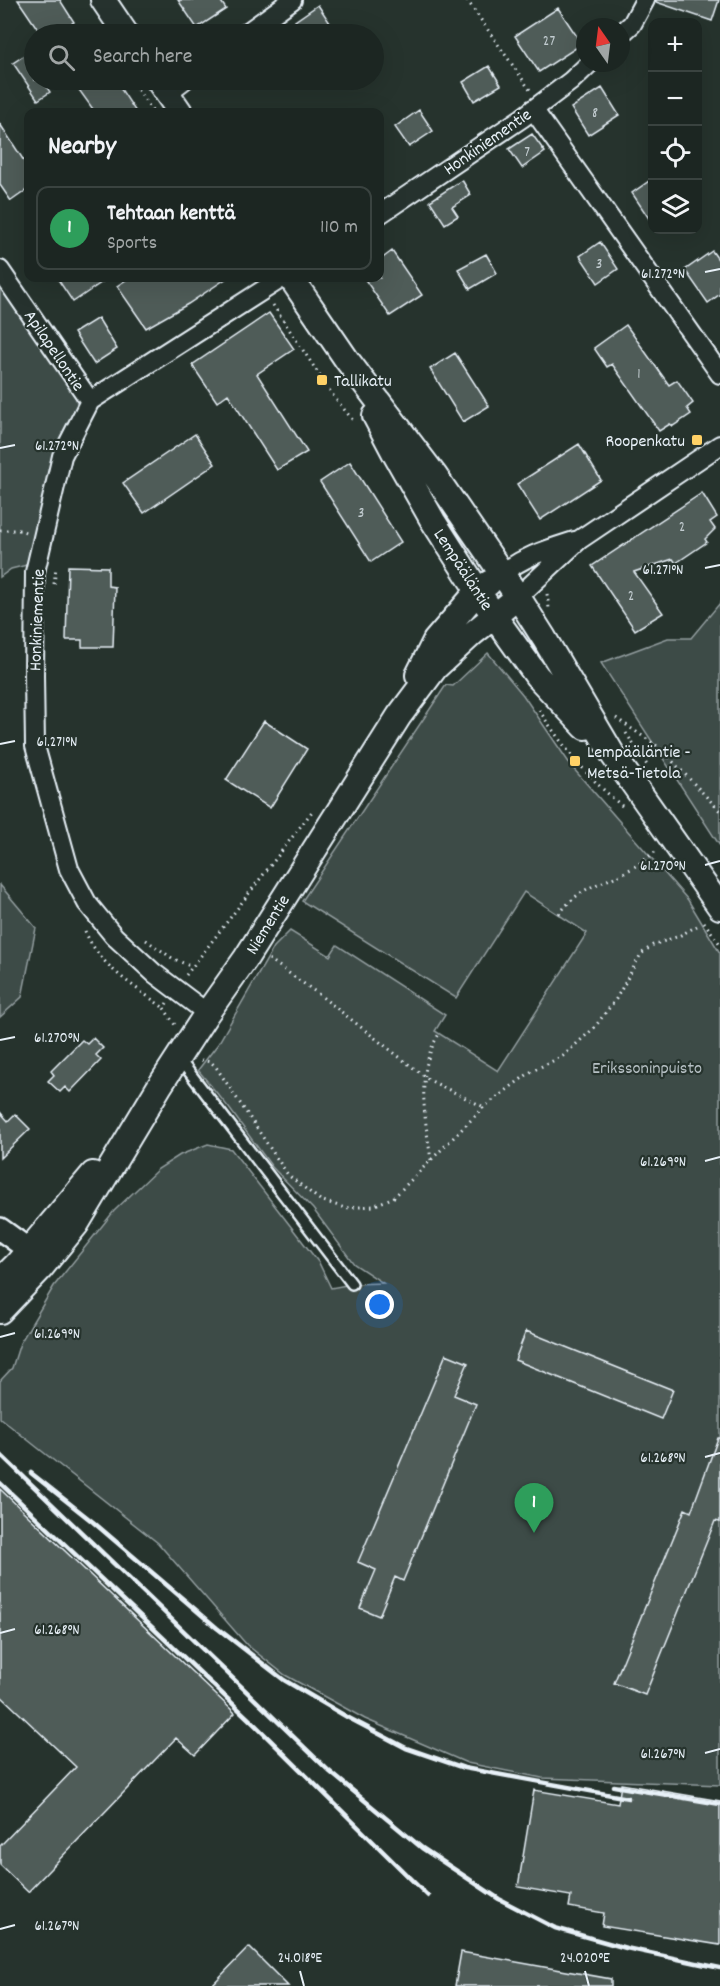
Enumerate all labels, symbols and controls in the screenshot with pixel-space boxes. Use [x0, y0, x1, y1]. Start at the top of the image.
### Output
north arrow [576, 18, 630, 72]
map controls [648, 18, 702, 234]
button: + [648, 18, 702, 72]
search box [24, 24, 384, 90]
house number: 27 [543, 31, 555, 53]
icon: search [45, 41, 78, 74]
text: Search here [93, 42, 192, 73]
button: − [648, 72, 702, 126]
street label: Honkiniementie [439, 103, 538, 183]
house number: 8 [592, 103, 598, 125]
button: locate [648, 126, 702, 180]
text: Nearby [48, 129, 116, 166]
house number: 7 [524, 142, 530, 164]
button: layers [648, 180, 702, 234]
text: Tehtaan kenttä [107, 199, 236, 230]
text: 1 [67, 214, 72, 242]
text: 110 m [320, 214, 358, 242]
text: Sports [107, 230, 157, 258]
house number: 3 [596, 254, 602, 276]
text: 61.272°N [641, 264, 685, 286]
street label: Apilapellontie [17, 306, 89, 397]
house number: 1 [637, 364, 641, 386]
place label: Tallikatu [334, 370, 392, 395]
marker: Tallikatu [315, 373, 329, 387]
place label: Roopenkatu [605, 430, 685, 455]
marker: Roopenkatu [690, 433, 704, 447]
text: 61.272°N [35, 436, 79, 458]
house number: 3 [358, 503, 364, 525]
house number: 2 [679, 517, 685, 539]
street label: Lempääläntie [426, 524, 498, 616]
text: 61.271°N [643, 560, 683, 582]
street label: Honkiniementie [24, 569, 53, 672]
house number: 2 [628, 586, 634, 608]
text: 61.271°N [37, 732, 77, 754]
place label: Lempääläntie - Metsä-Tietola [587, 741, 691, 787]
marker: Lempääläntie - Metsä-Tietola [568, 754, 582, 768]
text: 61.270°N [640, 856, 686, 878]
street label: Niementie [241, 890, 297, 960]
text: 61.270°N [34, 1028, 80, 1050]
park label: Erikssoninpuisto [592, 1057, 702, 1082]
text: 61.269°N [640, 1152, 686, 1174]
your location [365, 1290, 394, 1319]
text: 61.269°N [34, 1324, 80, 1346]
text: 61.268°N [640, 1448, 686, 1470]
pin: 1 [514, 1484, 554, 1533]
text: 61.268°N [34, 1620, 80, 1642]
text: 61.267°N [640, 1744, 686, 1766]
text: 61.267°N [34, 1916, 80, 1938]
text: 24.018°E [278, 1948, 322, 1970]
text: 24.020°E [560, 1948, 610, 1970]

